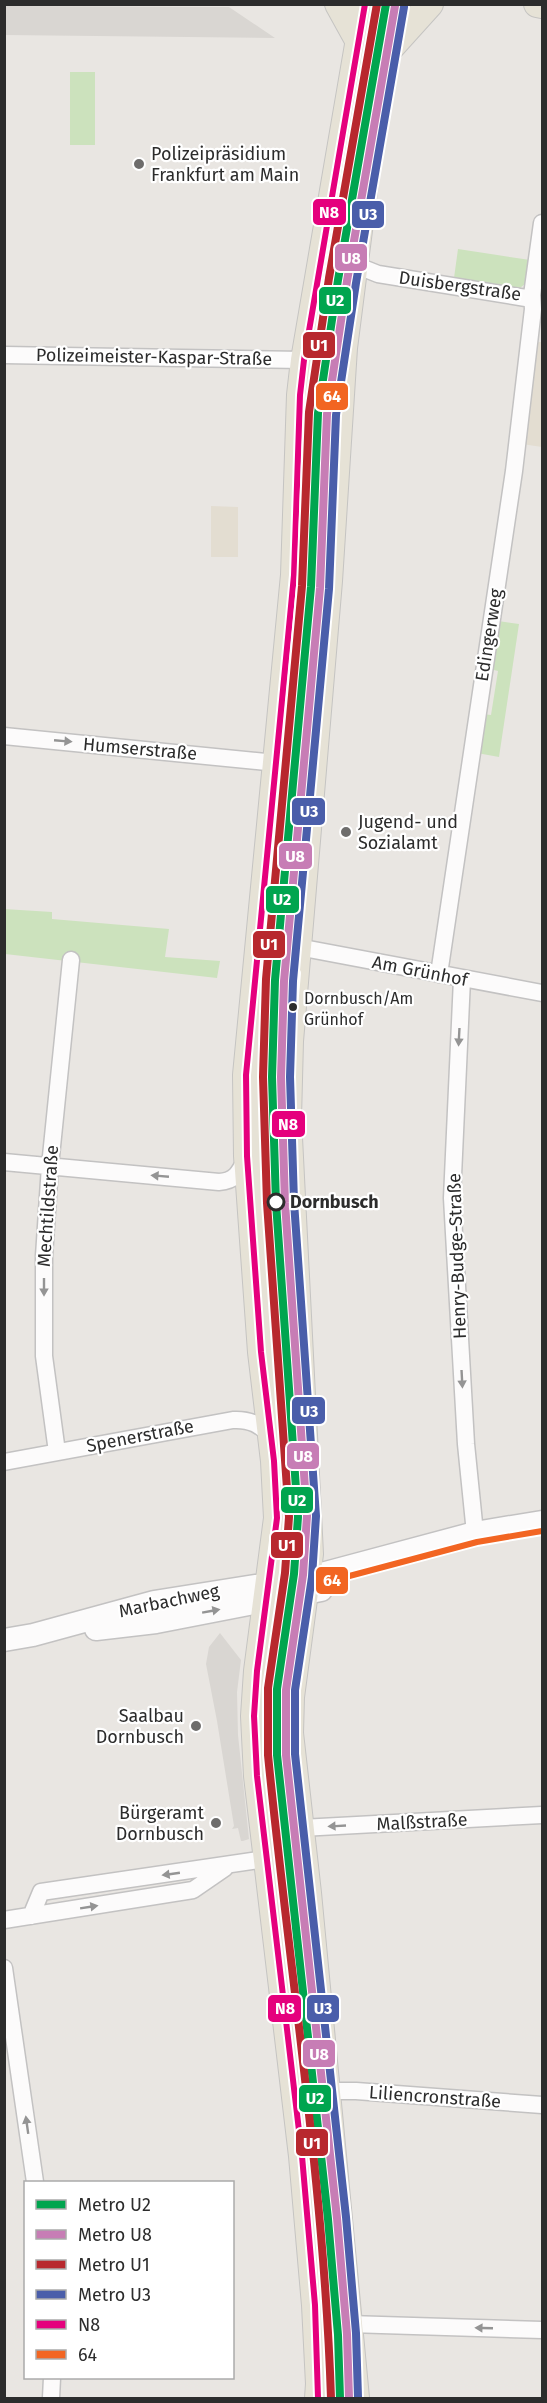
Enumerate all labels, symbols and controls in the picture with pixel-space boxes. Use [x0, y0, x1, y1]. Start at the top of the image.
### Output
place label: Polizeipräsidium Frankfurt am Main [151, 143, 299, 186]
marker: Polizeipräsidium Frankfurt am Main [132, 157, 146, 171]
line badge: N8 [312, 198, 347, 226]
line badge: U3 [351, 200, 385, 229]
text: N8 [319, 203, 339, 222]
text: U3 [359, 205, 377, 224]
line badge: U8 [334, 243, 368, 272]
text: U8 [341, 249, 361, 268]
street label: Duisbergstraße [397, 267, 523, 305]
line badge: U2 [318, 286, 352, 315]
text: U2 [326, 291, 344, 310]
line badge: U1 [302, 331, 336, 359]
text: U1 [310, 336, 328, 355]
street label: Polizeimeister-Kaspar-Straße [36, 344, 272, 370]
line badge: 64 [315, 382, 349, 411]
text: 64 [323, 387, 341, 406]
street label: Edingerweg [471, 586, 507, 683]
street label: Humserstraße [82, 733, 198, 765]
one-way arrow [53, 736, 72, 746]
line badge: U3 [291, 797, 326, 826]
text: U3 [300, 802, 318, 821]
place label: Jugend- und Sozialamt [358, 811, 458, 854]
marker: Jugend- und Sozialamt [339, 825, 353, 839]
line badge: U8 [278, 842, 313, 870]
text: U8 [285, 847, 305, 866]
line badge: U2 [265, 885, 300, 914]
text: U2 [273, 890, 291, 909]
line badge: U1 [252, 930, 286, 959]
text: U1 [260, 935, 278, 954]
street label: Am Grünhof [370, 951, 472, 991]
place label: Dornbusch/Am Grünhof [304, 989, 413, 1029]
marker: Dornbusch/Am Grünhof [287, 1001, 299, 1013]
one-way arrow [454, 1028, 464, 1047]
line badge: N8 [271, 1110, 306, 1138]
text: N8 [278, 1115, 298, 1134]
street label: Mechtildstraße [33, 1144, 63, 1268]
one-way arrow [151, 1171, 170, 1181]
street label: Henry-Budge-Straße [443, 1173, 471, 1339]
place label: Dornbusch [290, 1191, 379, 1213]
marker: Dornbusch [267, 1193, 285, 1211]
one-way arrow [39, 1278, 49, 1297]
one-way arrow [458, 1370, 467, 1389]
line badge: U3 [291, 1396, 326, 1425]
text: U3 [300, 1402, 318, 1421]
street label: Spenerstraße [84, 1415, 196, 1457]
line badge: U8 [286, 1442, 320, 1470]
text: U8 [293, 1447, 313, 1466]
line badge: U2 [280, 1486, 314, 1514]
text: U2 [288, 1491, 306, 1510]
line badge: U1 [270, 1531, 304, 1559]
text: U1 [278, 1536, 296, 1555]
line badge: 64 [315, 1566, 349, 1595]
text: 64 [323, 1571, 341, 1590]
street label: Marbachweg [117, 1579, 222, 1622]
one-way arrow [202, 1606, 221, 1615]
place label: Saalbau Dornbusch [96, 1705, 184, 1748]
marker: Saalbau Dornbusch [189, 1719, 203, 1733]
place label: Bürgeramt Dornbusch [116, 1802, 204, 1845]
street label: Malßstraße [376, 1809, 468, 1835]
marker: Bürgeramt Dornbusch [209, 1816, 223, 1830]
one-way arrow [328, 1822, 347, 1831]
one-way arrow [161, 1869, 180, 1878]
one-way arrow [80, 1902, 99, 1911]
line badge: N8 [267, 1994, 302, 2023]
line badge: U3 [306, 1994, 340, 2023]
text: N8 [275, 1999, 295, 2018]
text: U3 [314, 1999, 332, 2018]
line badge: U8 [302, 2039, 336, 2068]
text: U8 [309, 2045, 329, 2064]
street label: Liliencronstraße [368, 2081, 502, 2113]
line badge: U2 [298, 2084, 332, 2113]
text: U2 [306, 2089, 324, 2108]
one-way arrow [22, 2115, 31, 2134]
line badge: U1 [295, 2128, 329, 2157]
text: U1 [303, 2134, 321, 2153]
legend [24, 2181, 234, 2379]
text: Metro U2 [78, 2194, 151, 2216]
text: Metro U8 [78, 2224, 152, 2246]
text: Metro U1 [78, 2254, 150, 2276]
text: Metro U3 [78, 2284, 151, 2306]
text: N8 [78, 2314, 100, 2336]
one-way arrow [475, 2323, 494, 2333]
text: 64 [78, 2344, 98, 2366]

